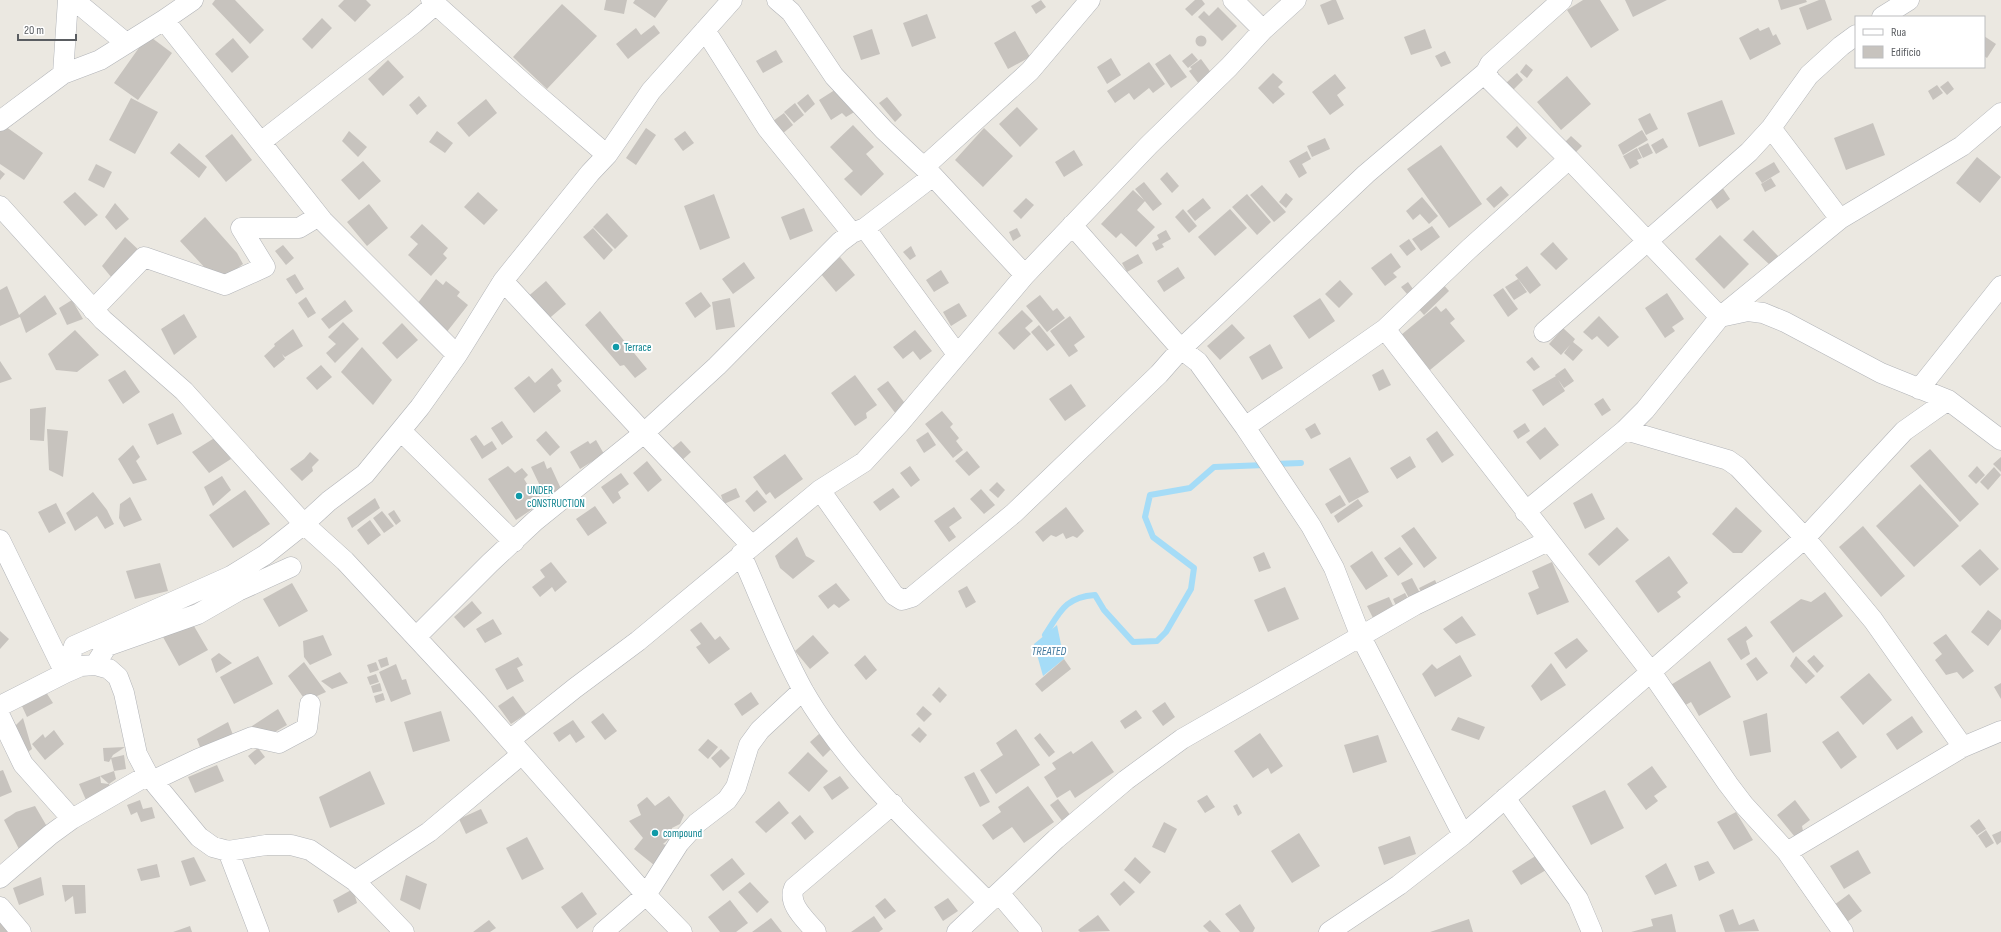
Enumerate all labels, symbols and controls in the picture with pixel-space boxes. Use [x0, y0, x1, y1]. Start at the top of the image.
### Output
scale bar [18, 16, 76, 42]
legend [1855, 16, 1985, 68]
text: 20 m [24, 23, 44, 38]
text: Rua [1891, 25, 1907, 40]
text: Edifício [1891, 45, 1921, 60]
place label: Terrace [624, 341, 651, 354]
marker: Terrace [611, 342, 621, 352]
place label: UNDER cONSTRUCTION [527, 484, 585, 510]
marker: UNDER cONSTRUCTION [514, 491, 524, 501]
water label: TREATED [1032, 644, 1067, 659]
place label: compound [663, 827, 702, 840]
marker: compound [650, 828, 660, 838]

